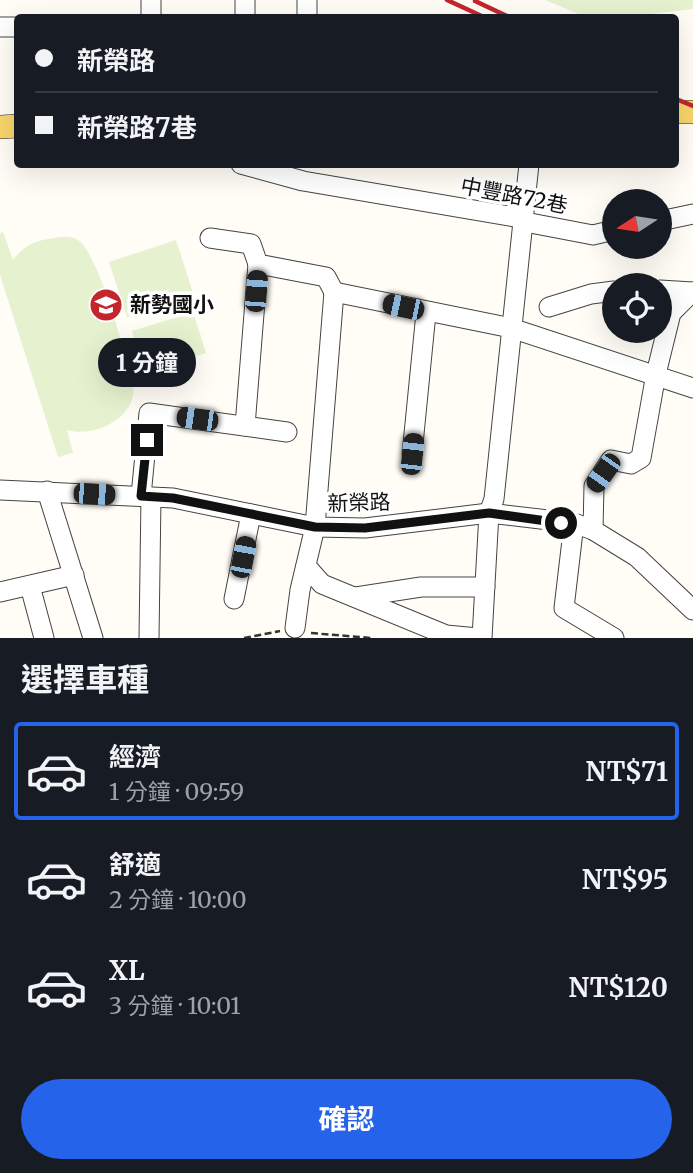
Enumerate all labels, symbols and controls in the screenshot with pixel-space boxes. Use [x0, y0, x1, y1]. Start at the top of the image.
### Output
text: 新榮路 [77, 44, 155, 77]
text: 新榮路7巷 [77, 111, 197, 144]
street label: 中豐路72巷 [458, 172, 570, 219]
north arrow [602, 189, 672, 259]
map controls [602, 189, 672, 343]
car [245, 269, 268, 313]
button: locate [602, 273, 672, 343]
school or university icon: 新勢國小 [87, 286, 125, 324]
place label: 新勢國小 [130, 291, 214, 318]
car [381, 292, 426, 322]
callout: 1 分鐘 [98, 338, 196, 388]
text: 1 分鐘 [116, 348, 178, 377]
car [175, 406, 220, 432]
route end [131, 424, 163, 456]
car [400, 432, 425, 476]
car [583, 450, 624, 496]
car [73, 482, 116, 506]
street label: 新榮路 [327, 488, 391, 517]
route start [545, 507, 577, 539]
car [229, 534, 258, 580]
text: 選擇車種 [21, 660, 149, 700]
icon: car [25, 740, 88, 803]
text: 經濟 [109, 740, 161, 773]
text: NT$71 [585, 755, 668, 788]
text: 1 分鐘 · 09:59 [109, 777, 244, 806]
icon: car [25, 848, 88, 911]
text: 舒適 [109, 848, 161, 881]
text: NT$95 [582, 863, 668, 896]
text: 2 分鐘 · 10:00 [109, 885, 247, 914]
text: XL [109, 954, 145, 987]
icon: car [25, 956, 88, 1019]
text: NT$120 [569, 971, 668, 1004]
text: 3 分鐘 · 10:01 [109, 991, 241, 1020]
button: 確認 [21, 1079, 672, 1159]

